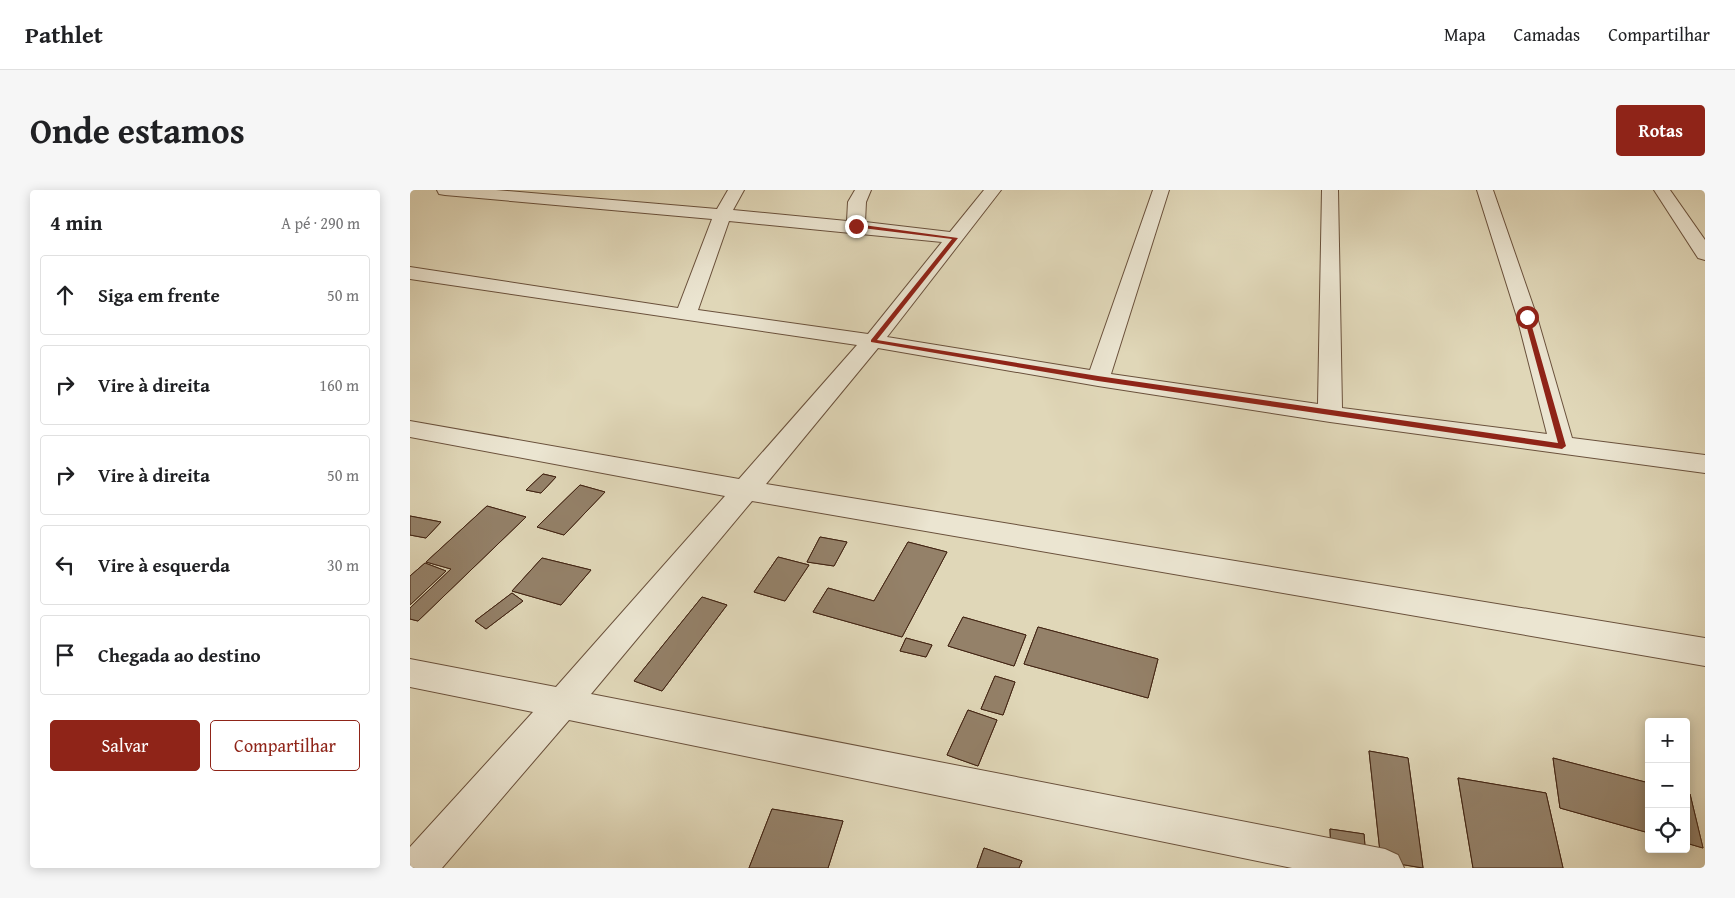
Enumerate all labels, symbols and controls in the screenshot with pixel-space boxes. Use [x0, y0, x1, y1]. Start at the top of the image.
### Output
text: Pathlet [25, 17, 103, 52]
text: Mapa [1444, 21, 1485, 48]
text: Camadas [1513, 21, 1580, 48]
text: Compartilhar [1608, 21, 1710, 48]
text: Onde estamos [30, 105, 245, 156]
button: Rotas [1616, 105, 1705, 156]
text: 4 min [50, 207, 102, 238]
text: A pé · 290 m [281, 211, 360, 235]
route end [845, 215, 868, 238]
icon: ahead [51, 281, 79, 309]
text: Siga em frente [98, 281, 220, 309]
text: 50 m [327, 283, 359, 307]
route start [1516, 306, 1539, 329]
icon: right [51, 371, 79, 399]
text: Vire à direita [98, 371, 210, 399]
text: 160 m [319, 373, 359, 397]
icon: right [51, 461, 79, 489]
text: Vire à direita [98, 461, 210, 489]
text: 50 m [327, 463, 359, 487]
icon: left [51, 551, 79, 579]
text: Vire à esquerda [98, 551, 230, 579]
text: 30 m [327, 553, 359, 577]
icon: arrive [51, 641, 79, 669]
text: Chegada ao destino [98, 641, 261, 669]
map controls [1645, 718, 1690, 853]
button: + [1645, 718, 1690, 763]
button: Salvar [50, 720, 200, 771]
button: Compartilhar [210, 720, 360, 771]
button: − [1645, 763, 1690, 808]
button: locate [1645, 808, 1690, 853]

